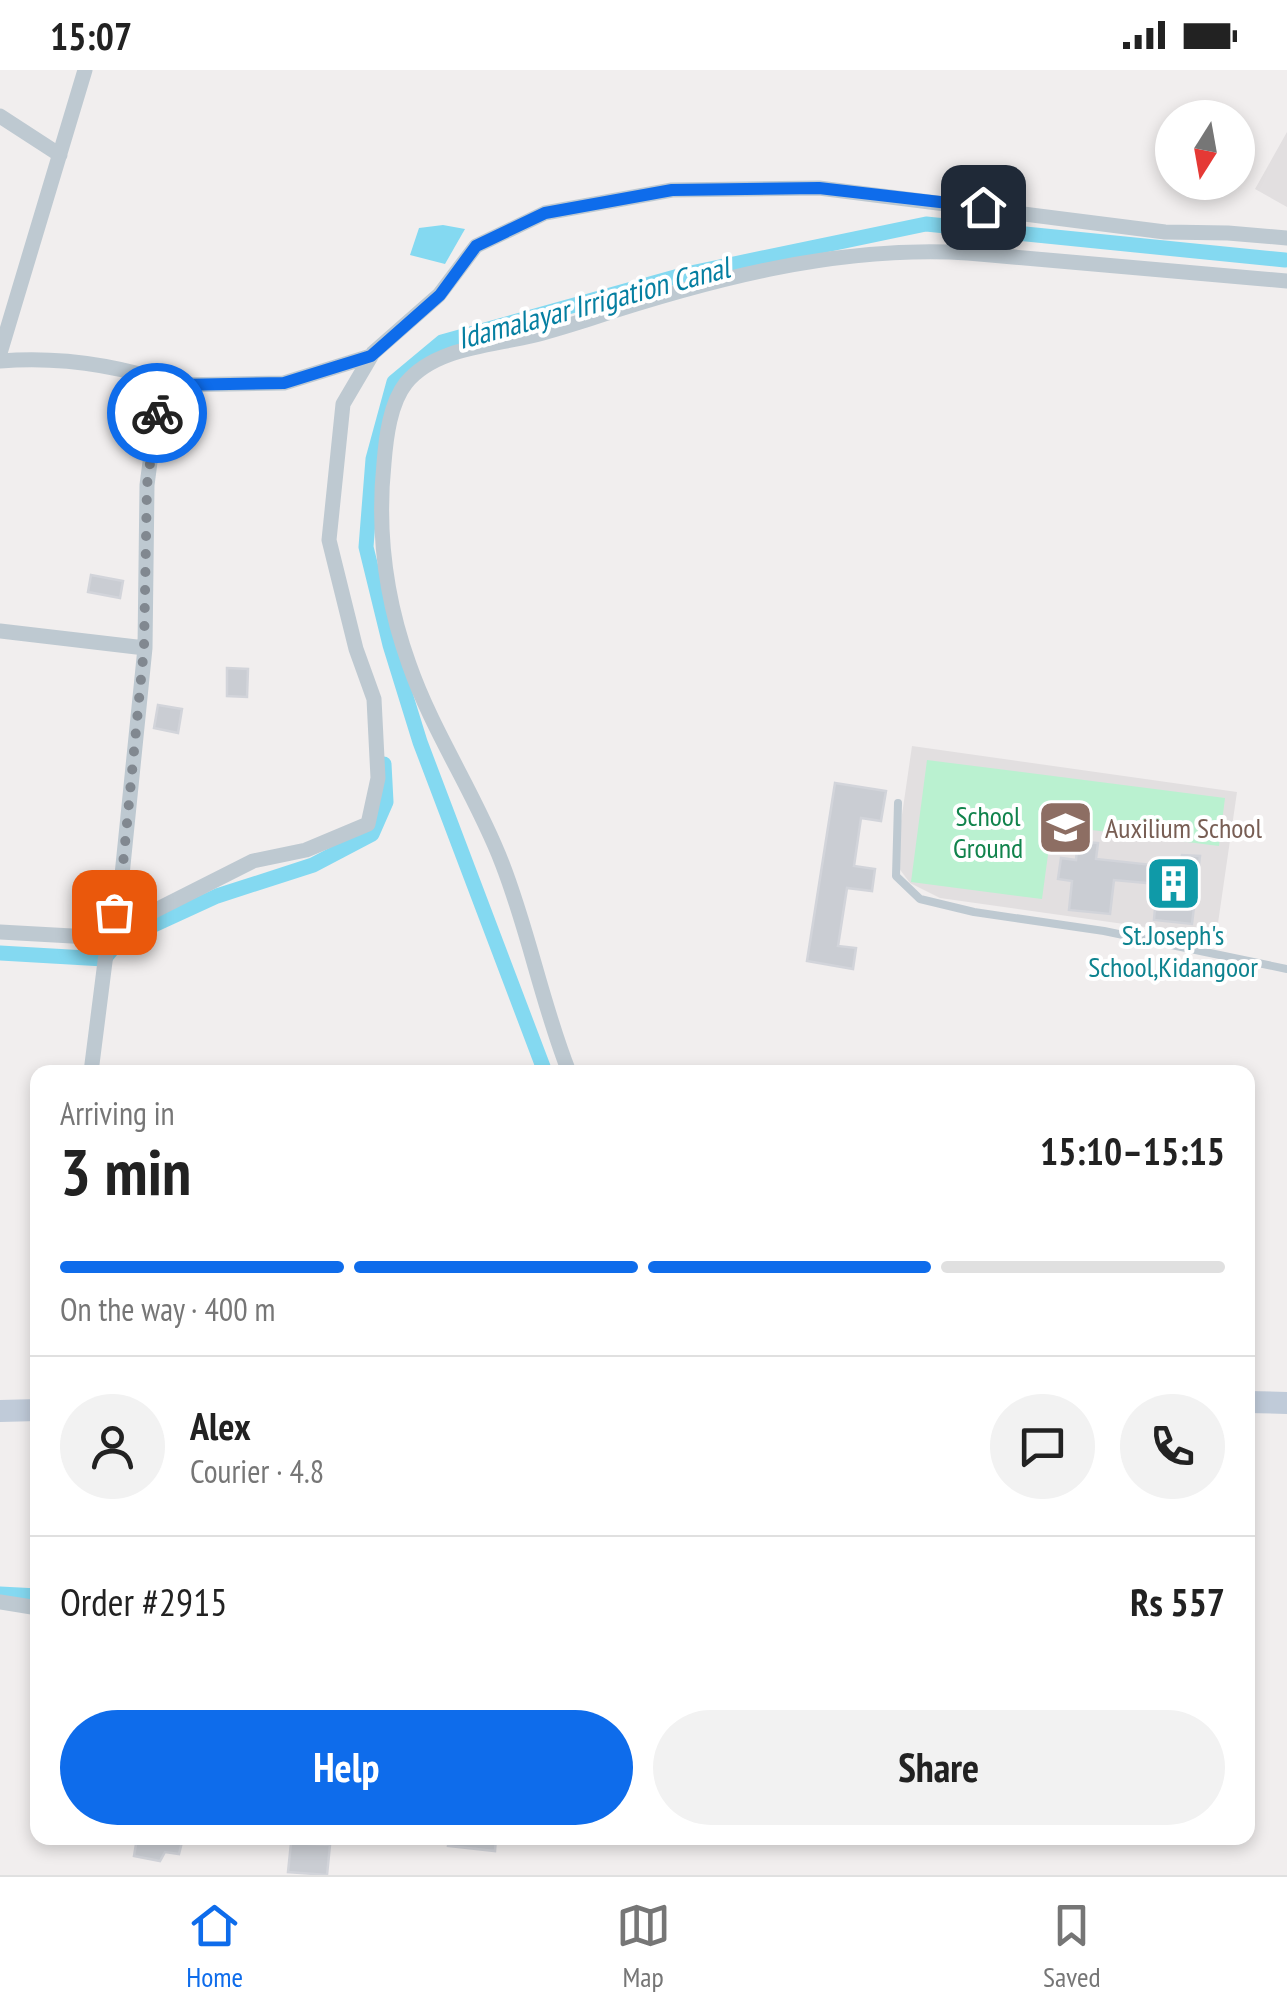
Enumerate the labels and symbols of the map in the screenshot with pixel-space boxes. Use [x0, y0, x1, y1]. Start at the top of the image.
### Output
north arrow [1155, 100, 1255, 200]
pin [941, 165, 1026, 250]
water label: Idamalayar Irrigation Canal [453, 246, 736, 357]
courier [107, 363, 207, 463]
park label: School Ground [953, 797, 1023, 866]
school or university icon: Auxilium School [1036, 797, 1096, 857]
place label: Auxilium School [1105, 809, 1262, 846]
building icon: St.Joseph's School,Kidangoor [1143, 853, 1203, 913]
pin [72, 870, 157, 955]
place label: St.Joseph's School,Kidangoor [1088, 916, 1258, 985]

